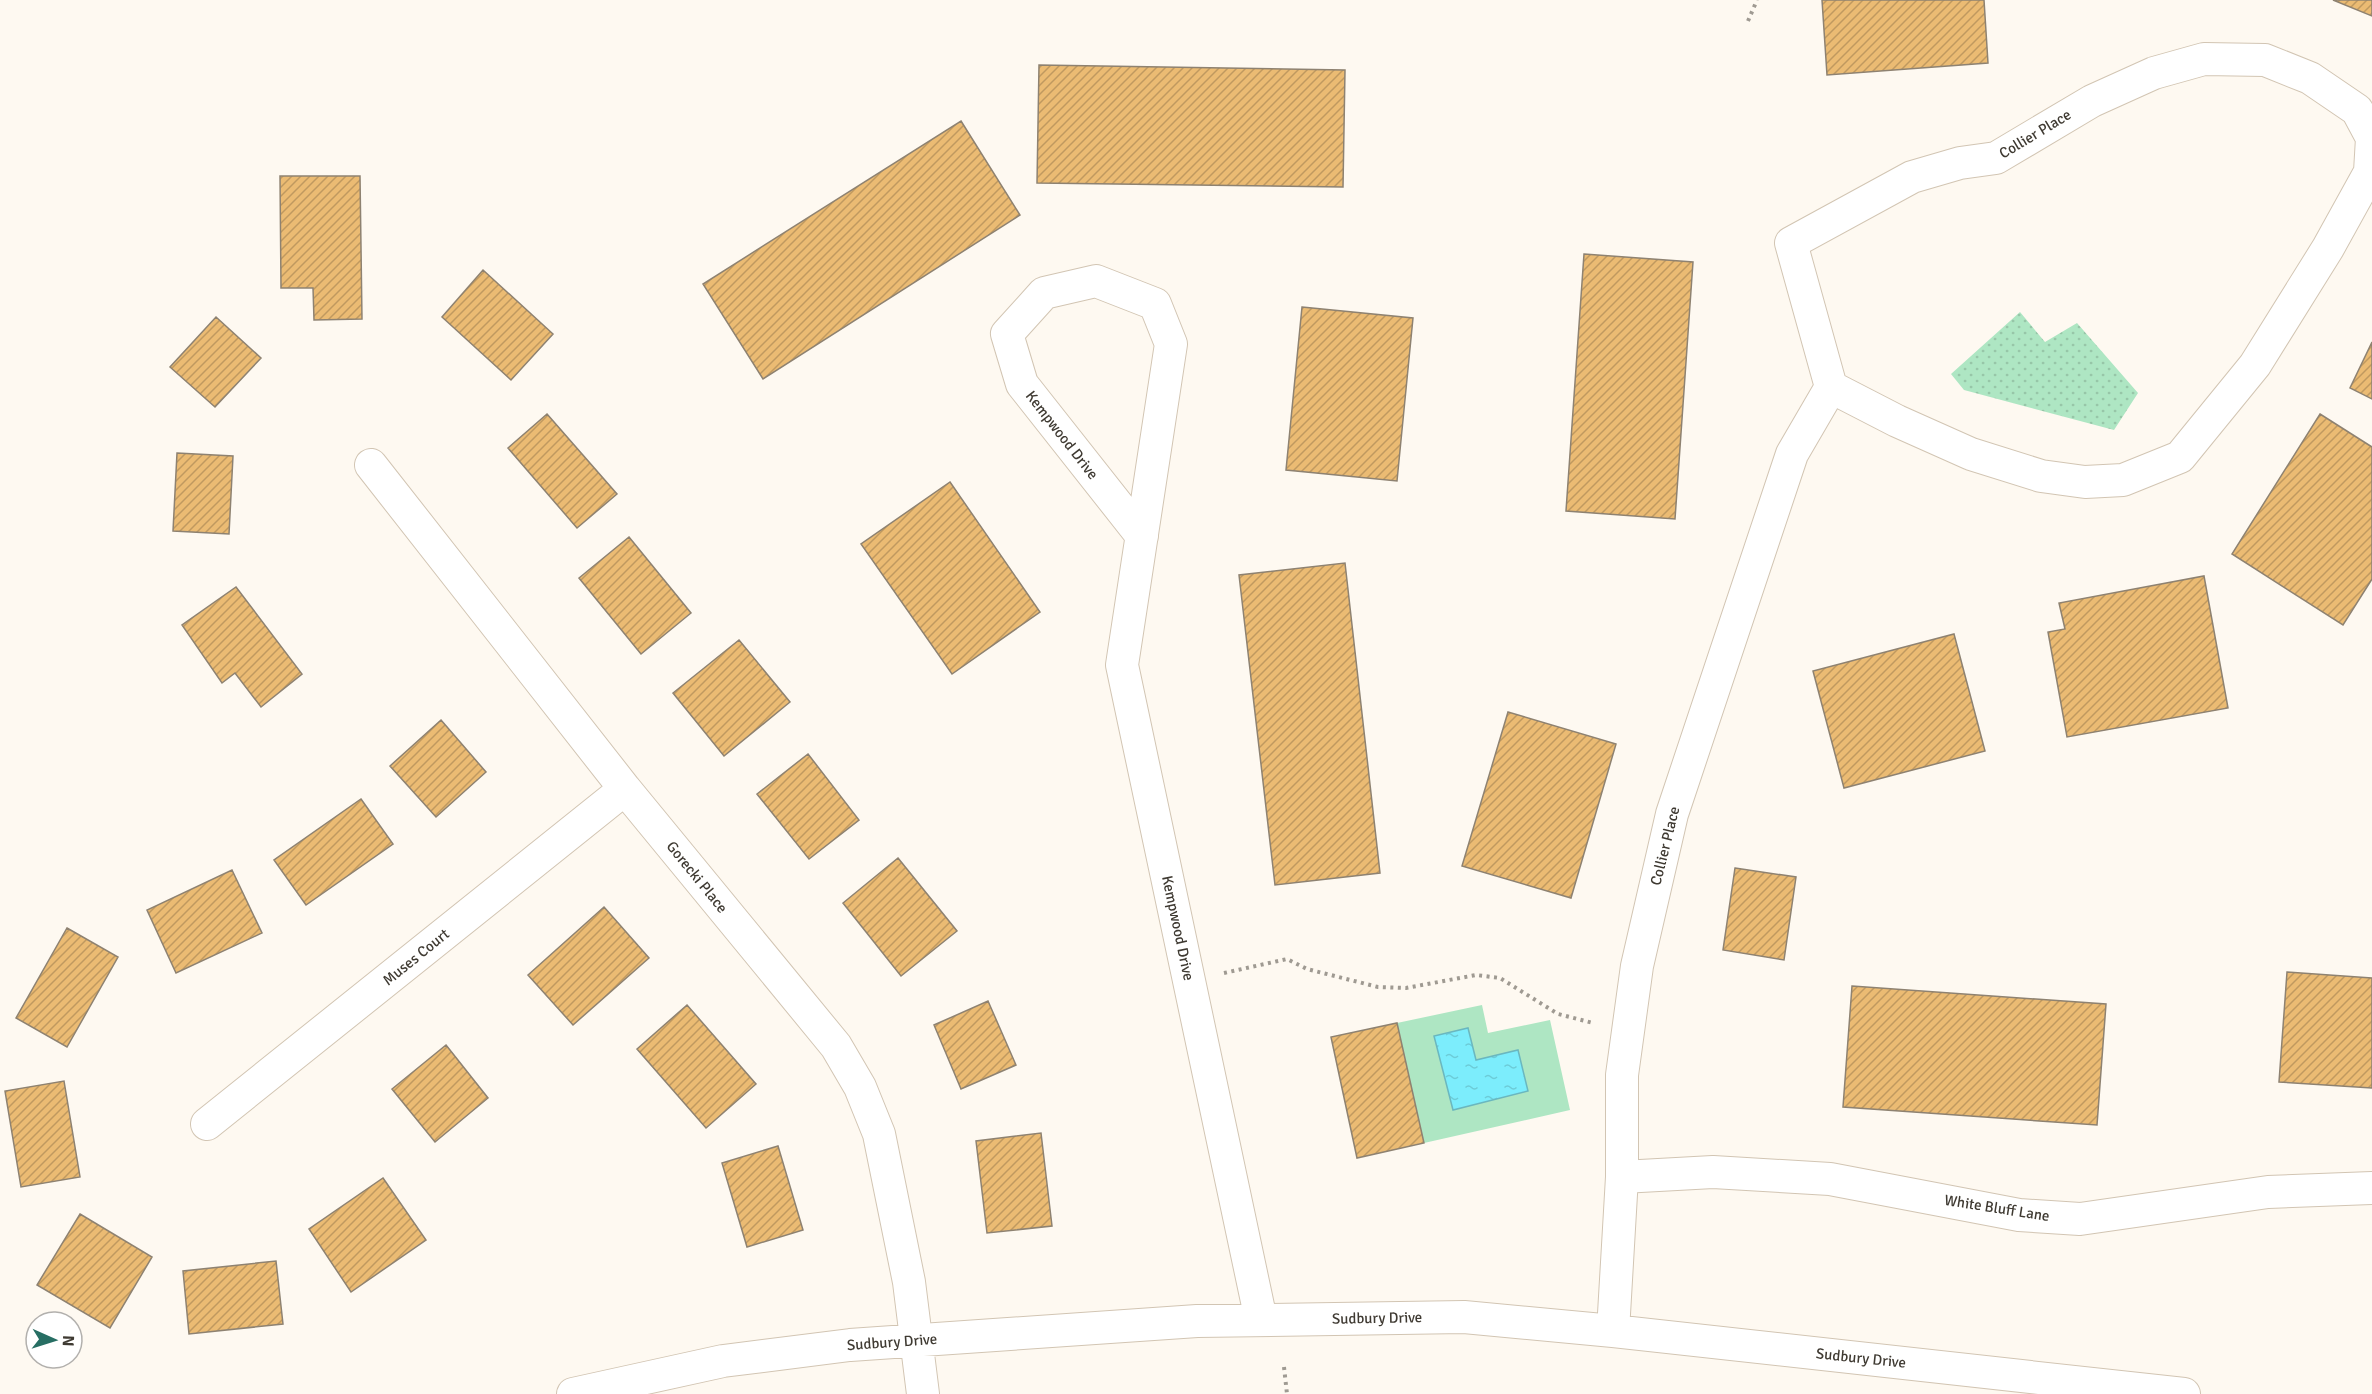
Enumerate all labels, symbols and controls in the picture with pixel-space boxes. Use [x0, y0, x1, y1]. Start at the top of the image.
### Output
street label: Collier Place [1996, 106, 2074, 162]
street label: Kempwood Drive [1022, 387, 1102, 483]
street label: Collier Place [1647, 805, 1683, 887]
street label: Gorecki Place [663, 838, 731, 916]
street label: Kempwood Drive [1158, 874, 1198, 982]
street label: Muses Court [379, 925, 453, 989]
street label: White Bluff Lane [1943, 1191, 2051, 1225]
street label: Sudbury Drive [1332, 1308, 1422, 1328]
north arrow [24, 1310, 84, 1370]
street label: Sudbury Drive [846, 1330, 938, 1354]
text: N [58, 1335, 78, 1347]
street label: Sudbury Drive [1815, 1344, 1907, 1372]

